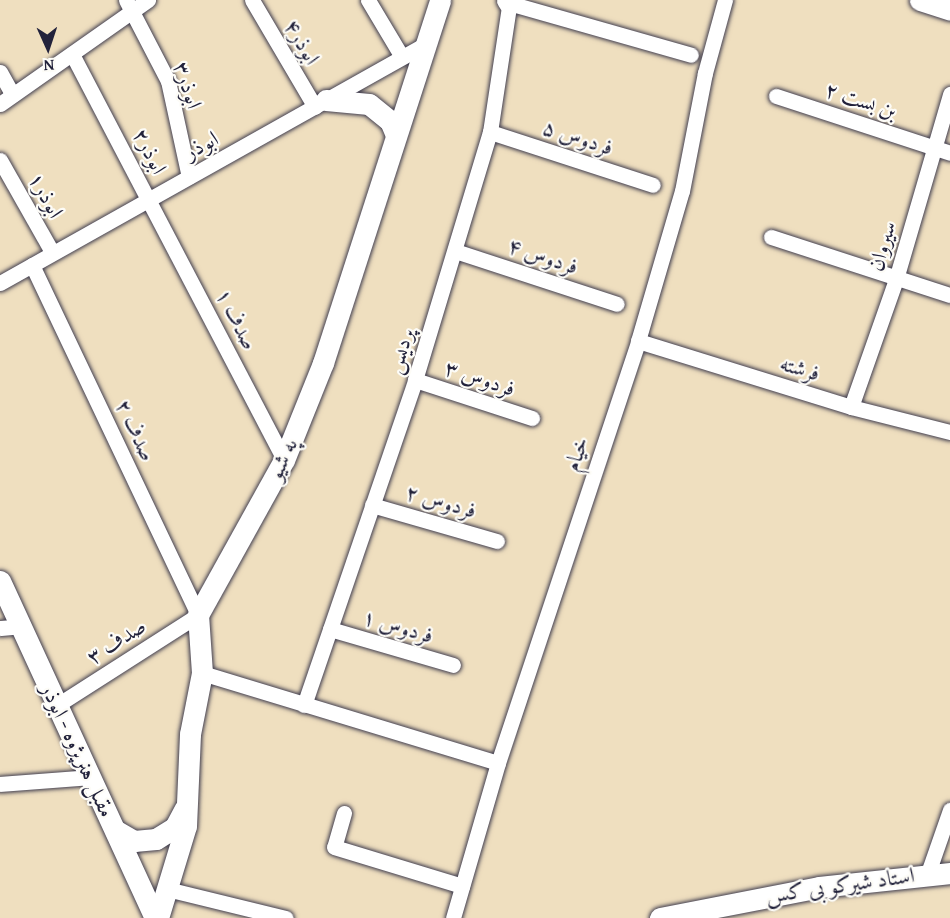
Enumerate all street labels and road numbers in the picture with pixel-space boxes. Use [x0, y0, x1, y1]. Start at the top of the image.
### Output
street label: ابوذر۴ [278, 15, 326, 69]
street label: ابوذر۳ [168, 58, 208, 112]
street label: بن بست ۲ [822, 76, 900, 124]
street label: فردوس ۵ [540, 113, 616, 161]
street label: ابوذر۲ [127, 124, 173, 178]
street label: ابوذر [179, 125, 223, 165]
street label: ابوذر۱ [23, 168, 69, 222]
street label: سیروان [862, 218, 902, 274]
street label: فردوس ۴ [505, 232, 581, 280]
street label: صدف ۱ [210, 284, 264, 354]
street label: پردیس [380, 325, 420, 377]
street label: فرشته [777, 349, 823, 387]
street label: فردوس ۳ [442, 354, 518, 402]
street label: صدف ۲ [110, 395, 162, 465]
street label: خیام [558, 433, 594, 475]
street label: په شیو [261, 434, 303, 484]
street label: فردوس ۲ [403, 478, 479, 524]
street label: فردوس ۱ [360, 603, 436, 649]
street label: صدف ۳ [82, 612, 150, 670]
street label: مقبل هنرپژوه - ابوذر [35, 679, 121, 821]
street label: استاد شیرکو بی کس [764, 861, 916, 909]

